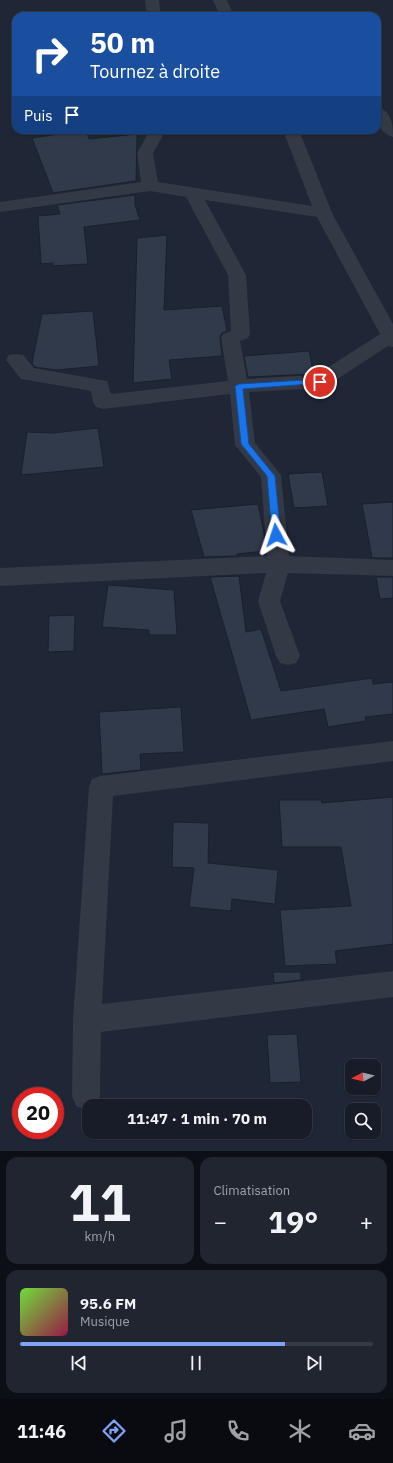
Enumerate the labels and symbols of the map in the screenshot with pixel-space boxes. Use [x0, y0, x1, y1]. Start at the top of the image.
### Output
pin [303, 365, 337, 399]
position arrow [255, 514, 297, 556]
north arrow [345, 1059, 381, 1095]
speed limit sign: 20 [12, 1087, 64, 1139]

